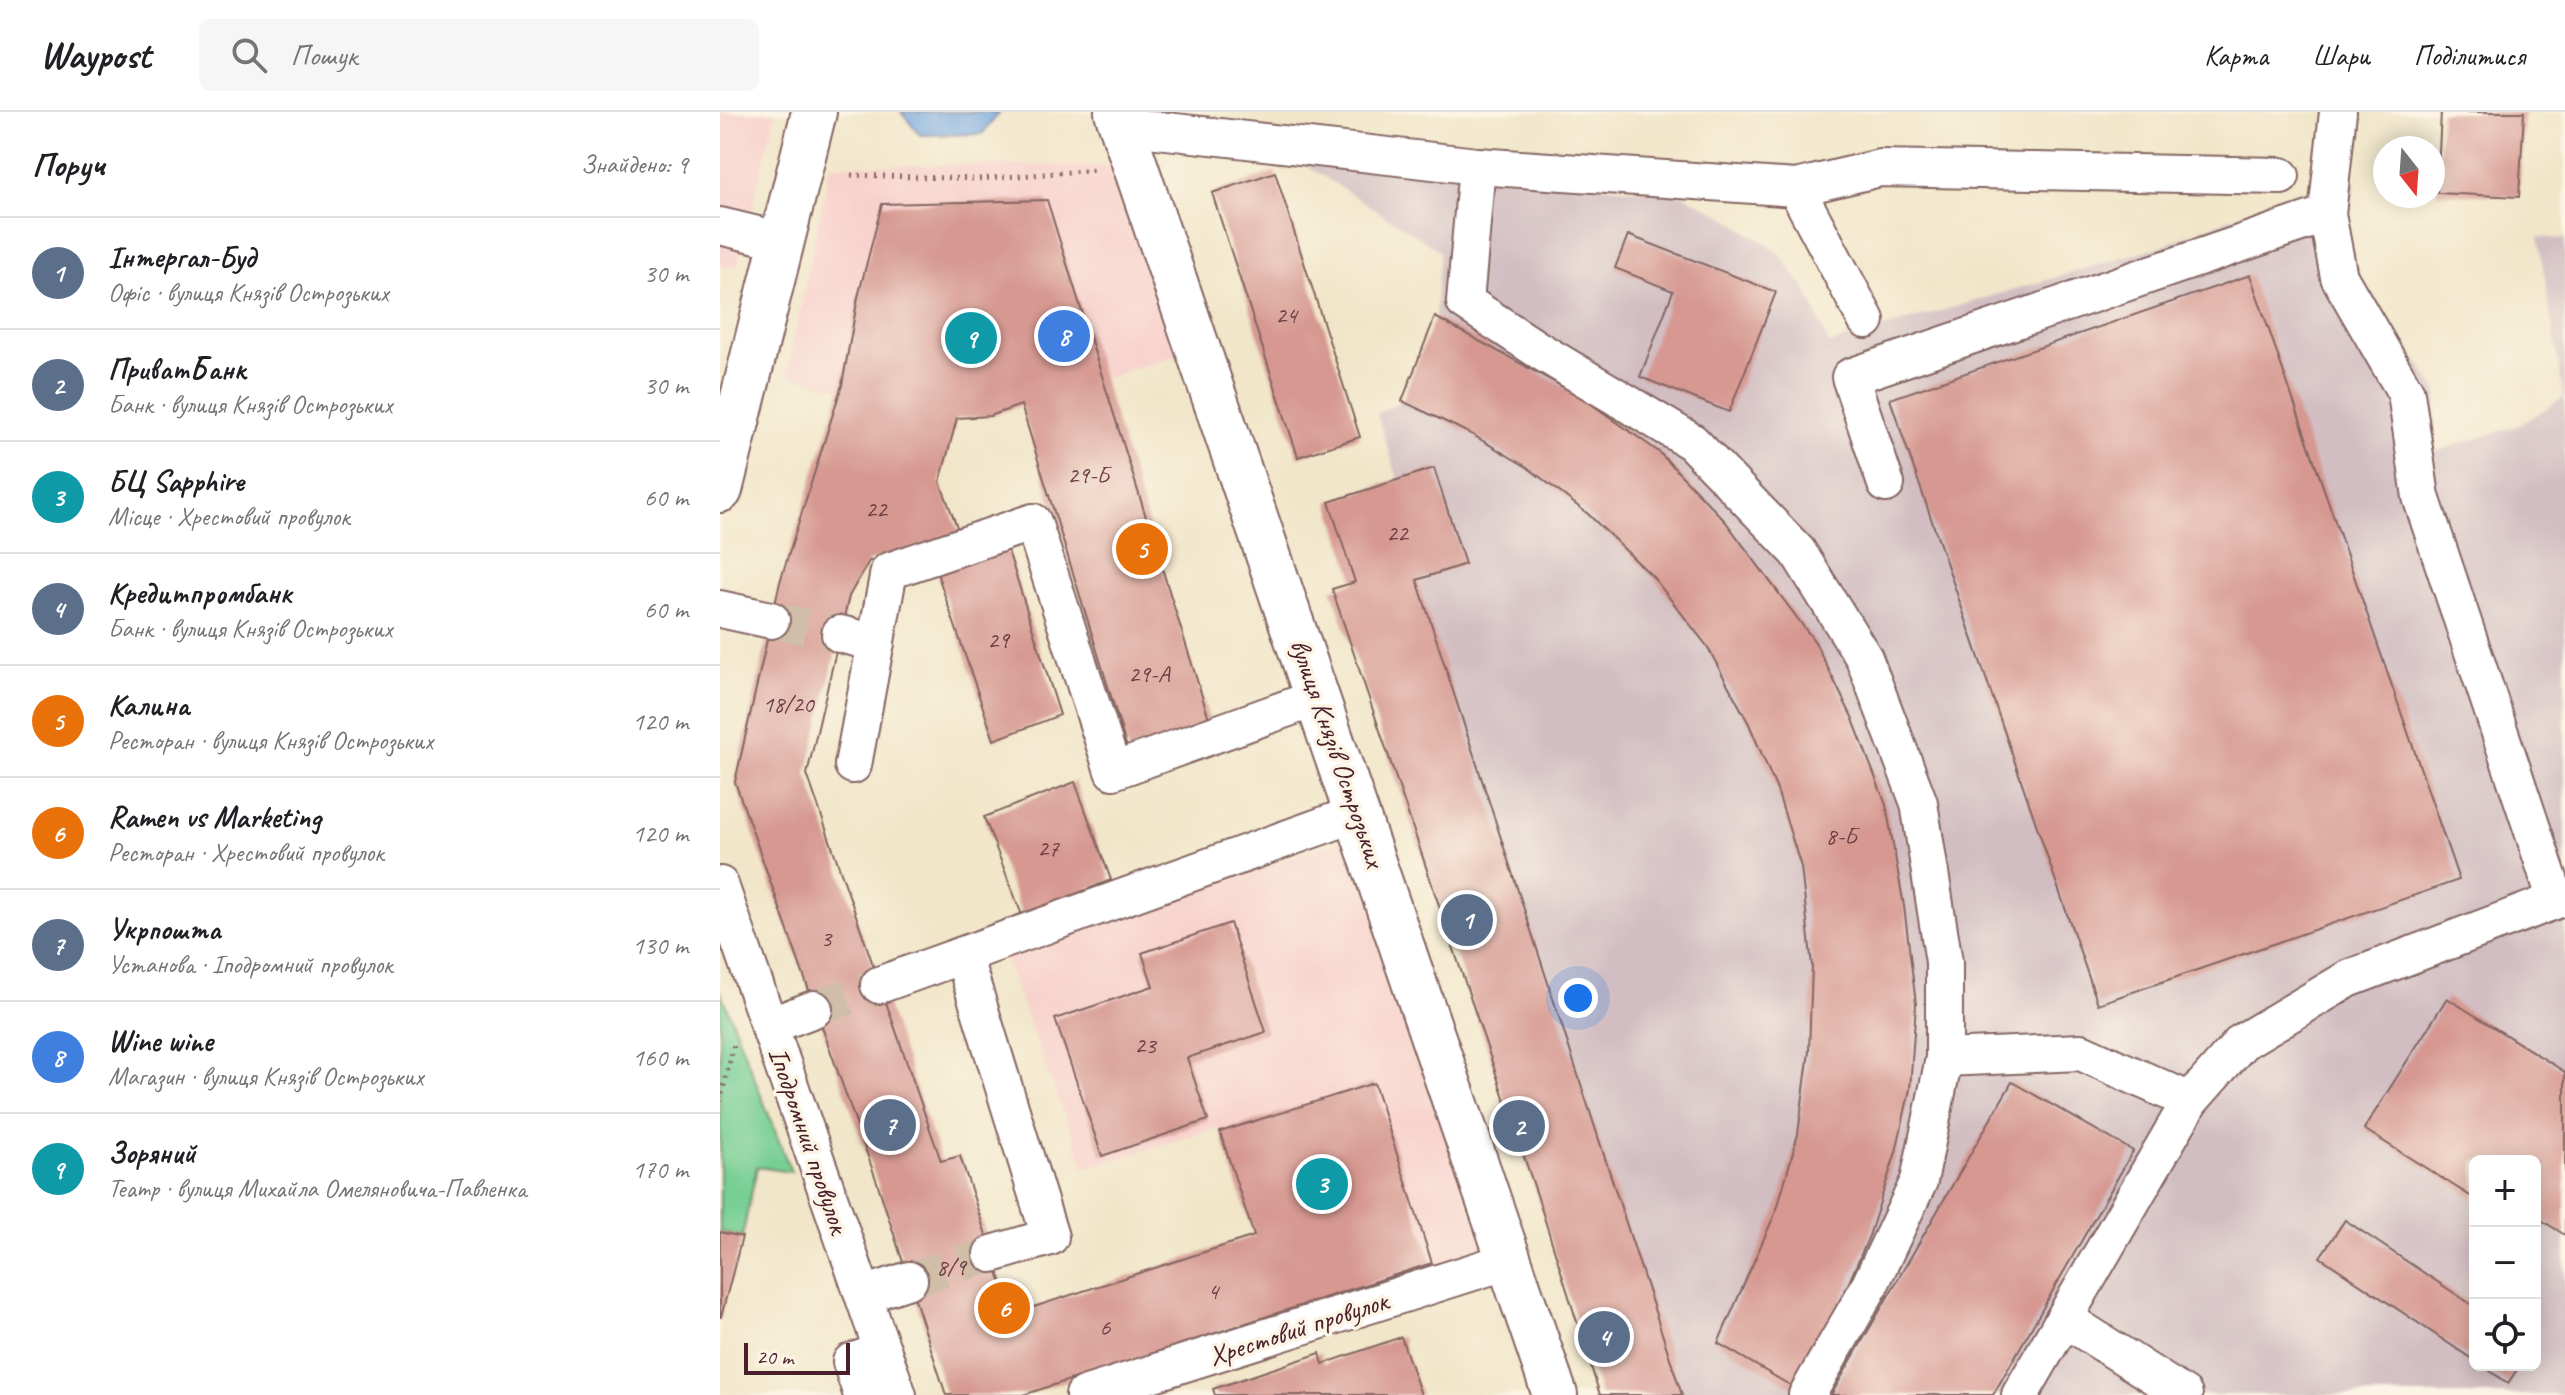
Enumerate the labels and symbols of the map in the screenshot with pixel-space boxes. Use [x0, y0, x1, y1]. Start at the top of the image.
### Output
north arrow [2373, 136, 2445, 208]
house number: 24 [1275, 300, 1299, 330]
pin: 8 [1038, 306, 1090, 366]
pin: 9 [945, 308, 997, 368]
house number: 29-Б [1067, 460, 1113, 490]
house number: 22 [865, 494, 889, 524]
house number: 22 [1386, 518, 1410, 548]
pin: 5 [1116, 519, 1168, 579]
house number: 29 [987, 625, 1011, 655]
street label: вулиця Князів Острозьких [1283, 634, 1394, 874]
house number: 29-А [1128, 659, 1171, 689]
house number: 18/20 [762, 689, 816, 719]
house number: 8-Б [1826, 821, 1860, 851]
house number: 27 [1037, 833, 1060, 863]
pin: 1 [1441, 890, 1493, 950]
house number: 3 [821, 923, 834, 953]
your location [1558, 978, 1598, 1018]
house number: 23 [1134, 1030, 1158, 1060]
street label: Іподромний провулок [761, 1042, 858, 1240]
pin: 7 [864, 1095, 916, 1155]
pin: 2 [1493, 1096, 1545, 1156]
pin: 3 [1296, 1154, 1348, 1214]
house number: 8/9 [936, 1252, 968, 1282]
house number: 4 [1208, 1276, 1221, 1306]
pin: 6 [978, 1278, 1030, 1338]
street label: Хрестовий провулок [1204, 1282, 1395, 1373]
pin: 4 [1578, 1307, 1630, 1367]
house number: 6 [1100, 1312, 1112, 1342]
scale bar [744, 1339, 850, 1375]

